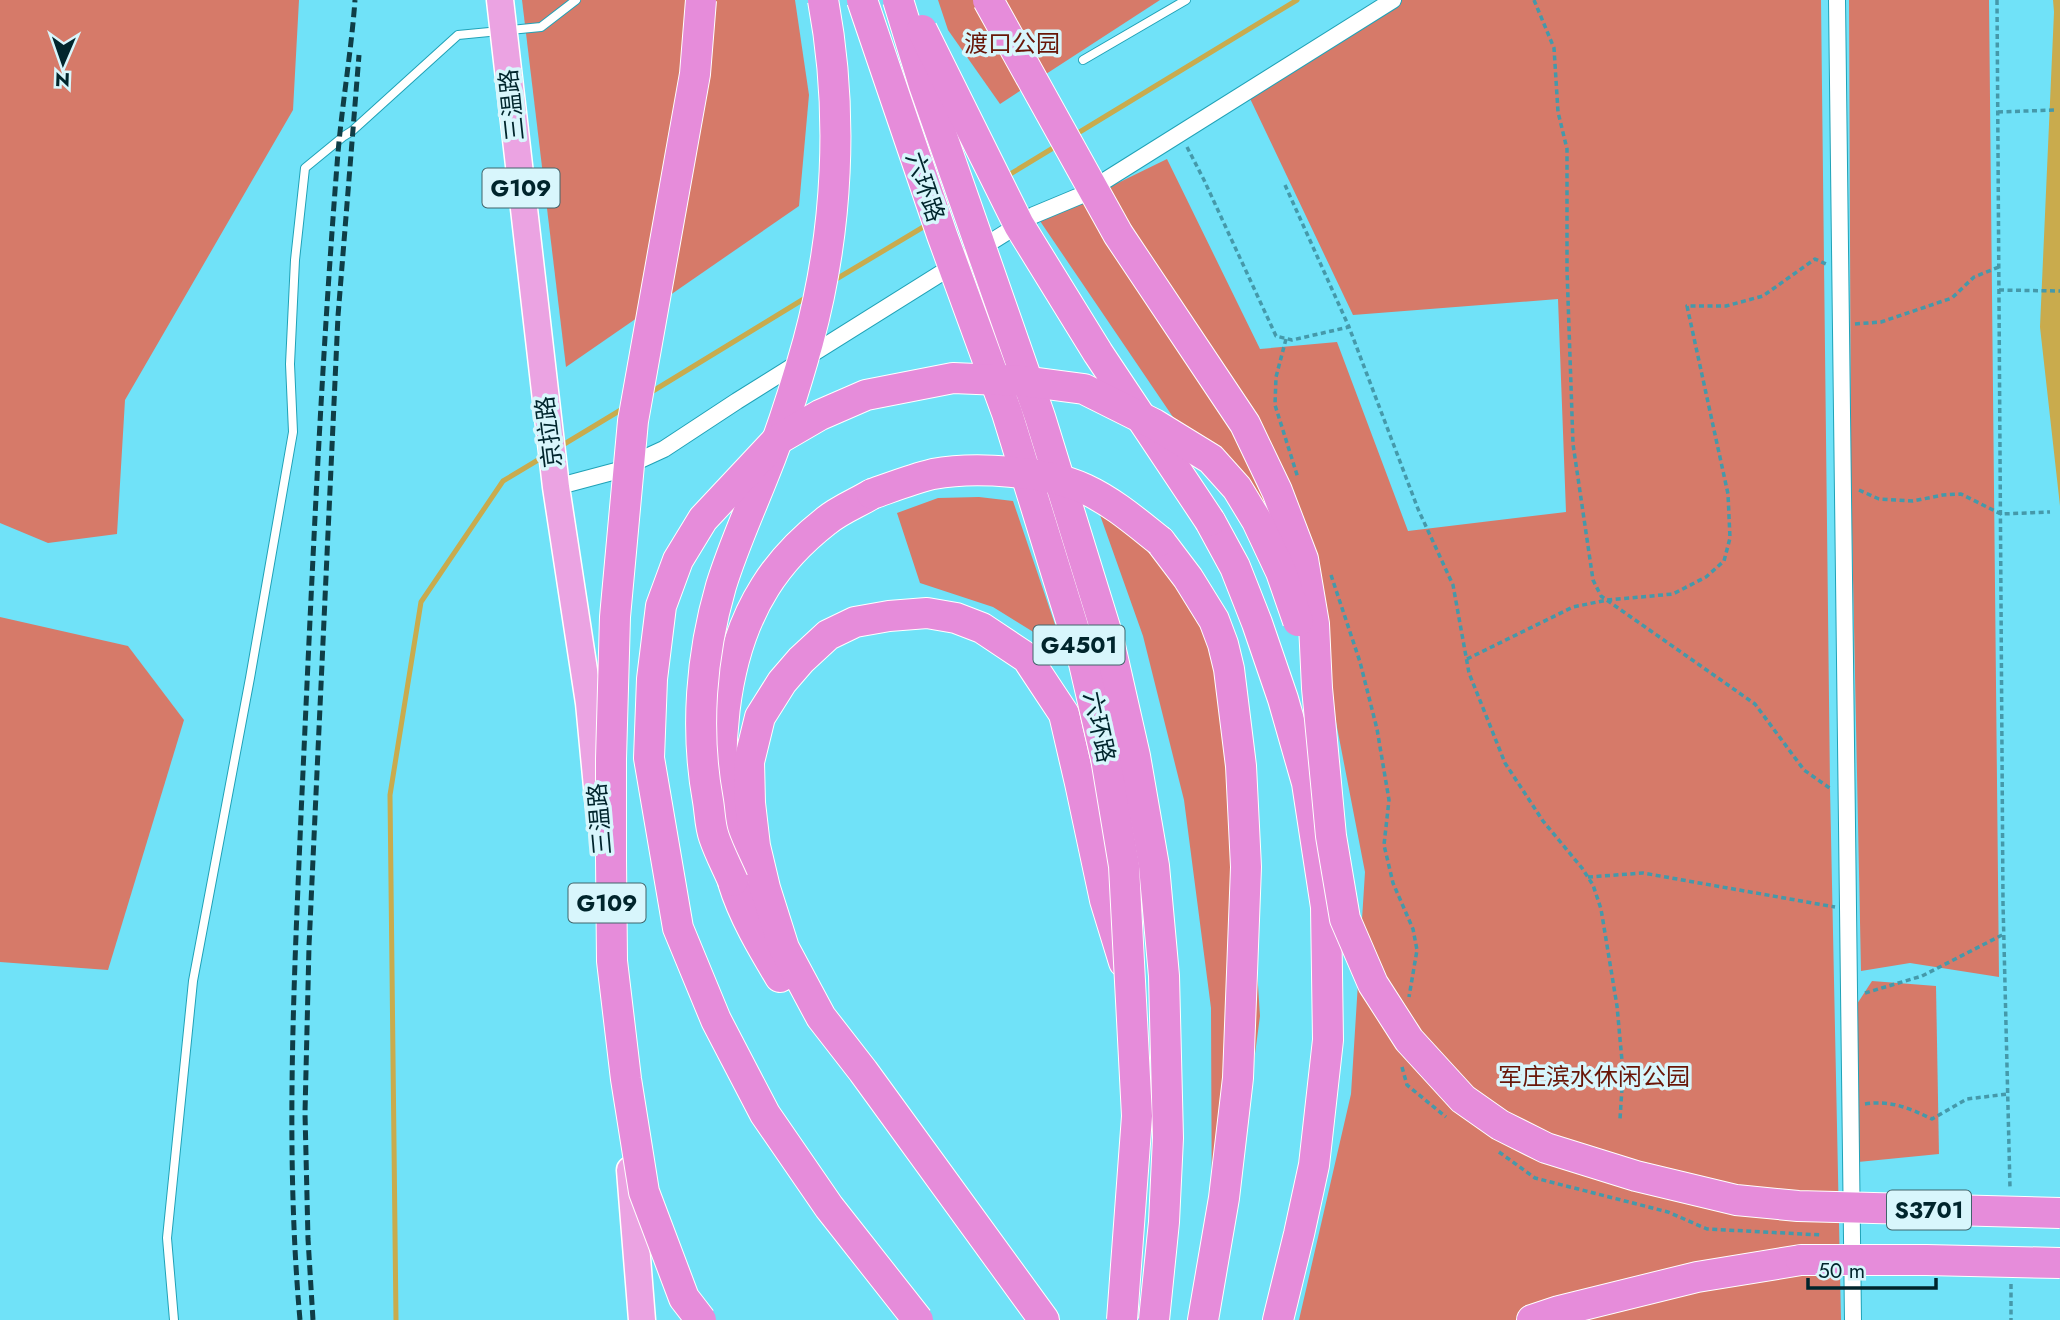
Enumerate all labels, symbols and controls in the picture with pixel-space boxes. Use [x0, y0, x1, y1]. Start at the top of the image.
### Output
park label: 渡口公园 [964, 26, 1060, 61]
north arrow [28, 28, 98, 98]
text: N [54, 66, 70, 93]
street label: 三温路 [490, 67, 533, 143]
street label: 六环路 [897, 147, 954, 227]
road number: G109 [482, 168, 560, 208]
street label: 京拉路 [527, 394, 570, 470]
road number: G4501 [1034, 625, 1124, 664]
street label: 六环路 [1075, 688, 1124, 766]
street label: 三温路 [579, 782, 620, 856]
road number: G109 [568, 884, 646, 922]
park label: 军庄滨水休闲公园 [1498, 1059, 1690, 1094]
road number: S3701 [1887, 1190, 1971, 1230]
scale bar [1808, 1246, 1936, 1290]
text: 50 m [1818, 1256, 1865, 1286]

